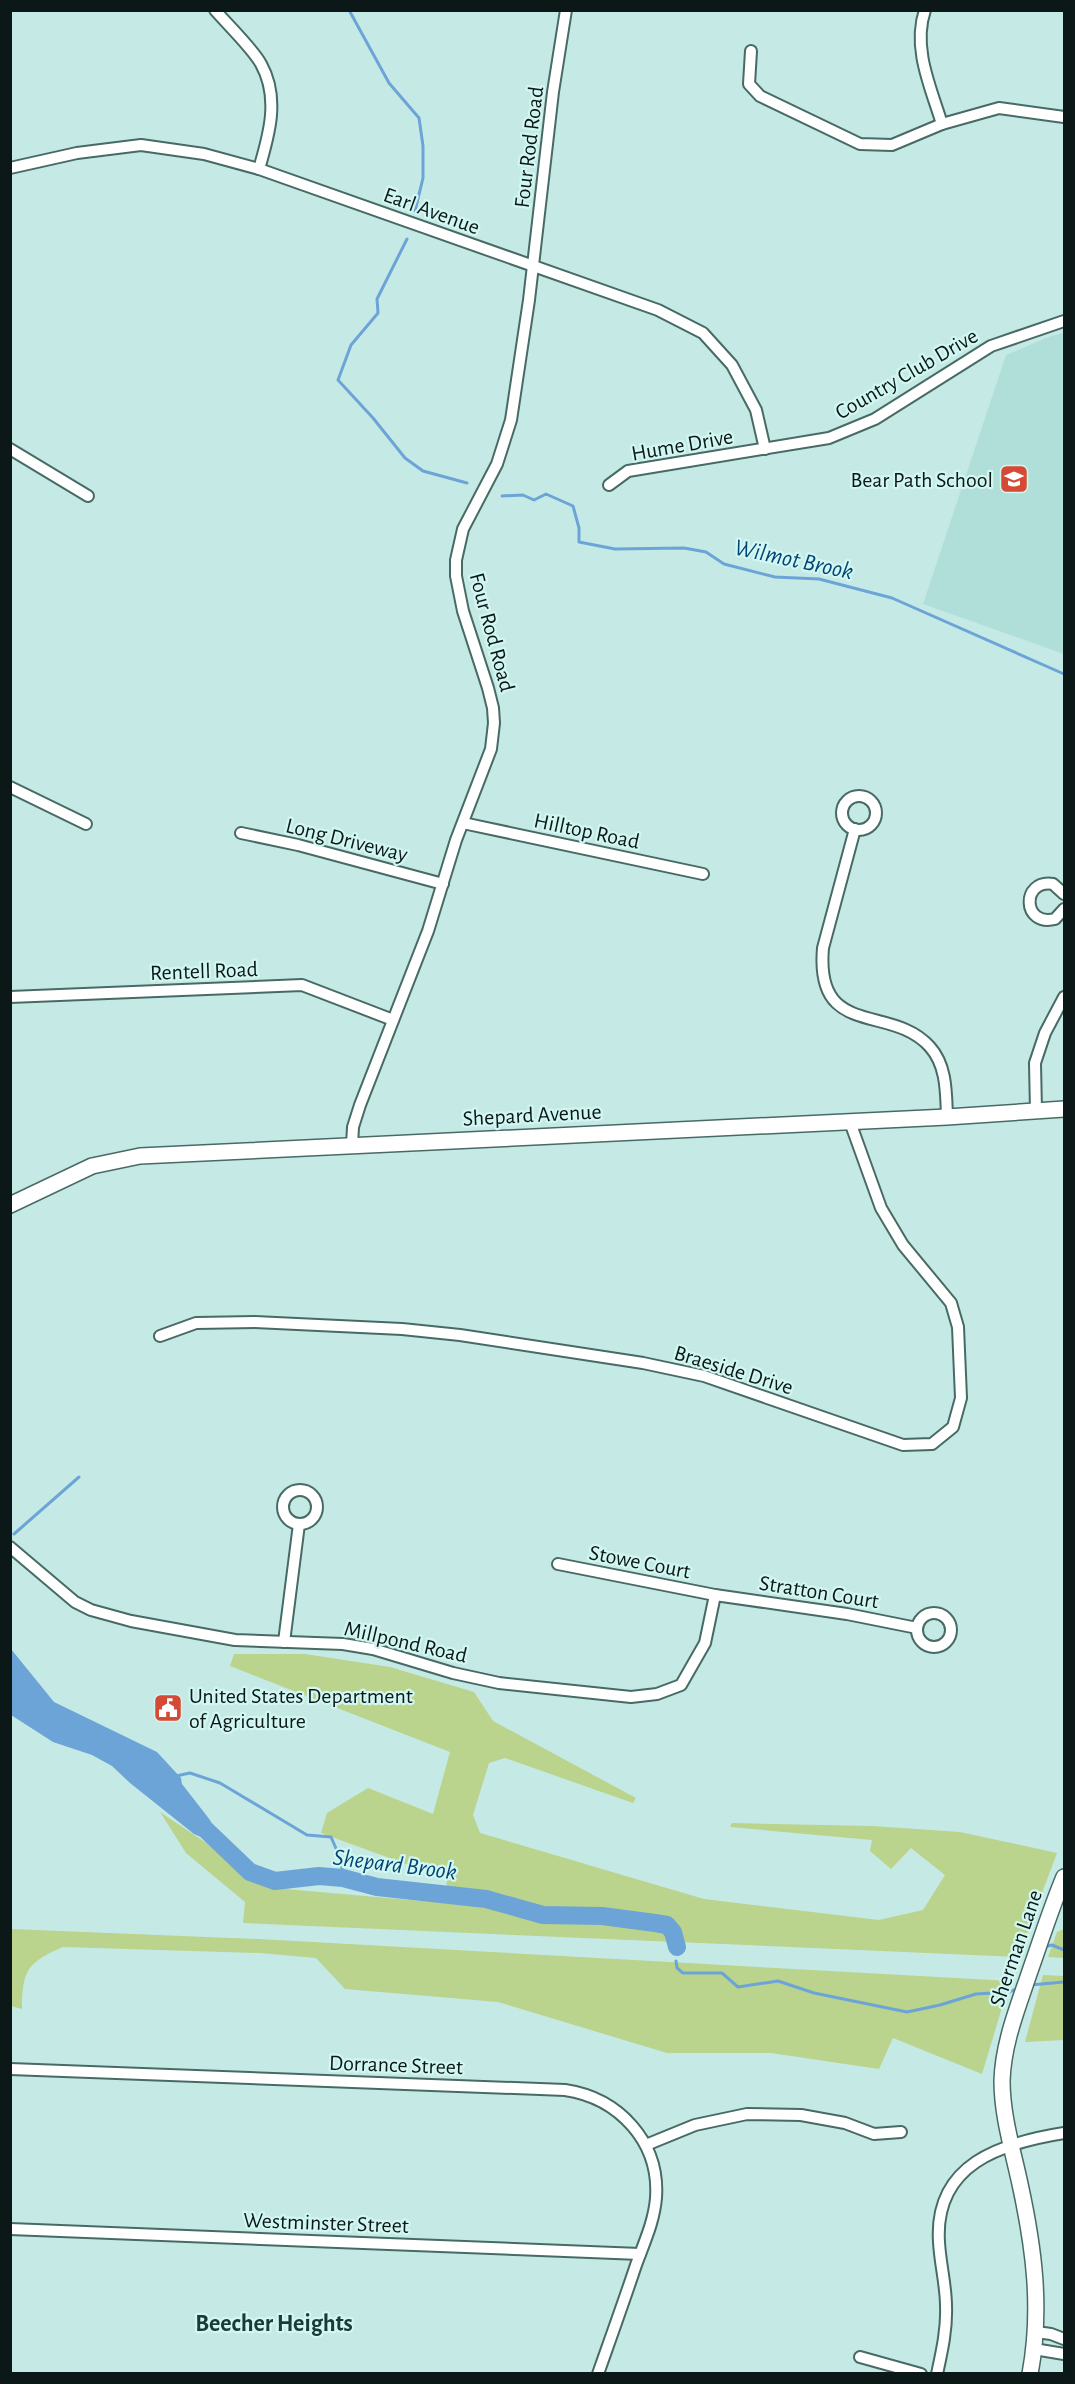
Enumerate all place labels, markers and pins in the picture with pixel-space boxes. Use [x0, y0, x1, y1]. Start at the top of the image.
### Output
school or university icon: Bear Path School [998, 463, 1030, 495]
place label: Bear Path School [851, 469, 993, 491]
place label: United States Department of Agriculture [189, 1685, 413, 1732]
public building icon: United States Department of Agriculture [152, 1692, 184, 1724]

